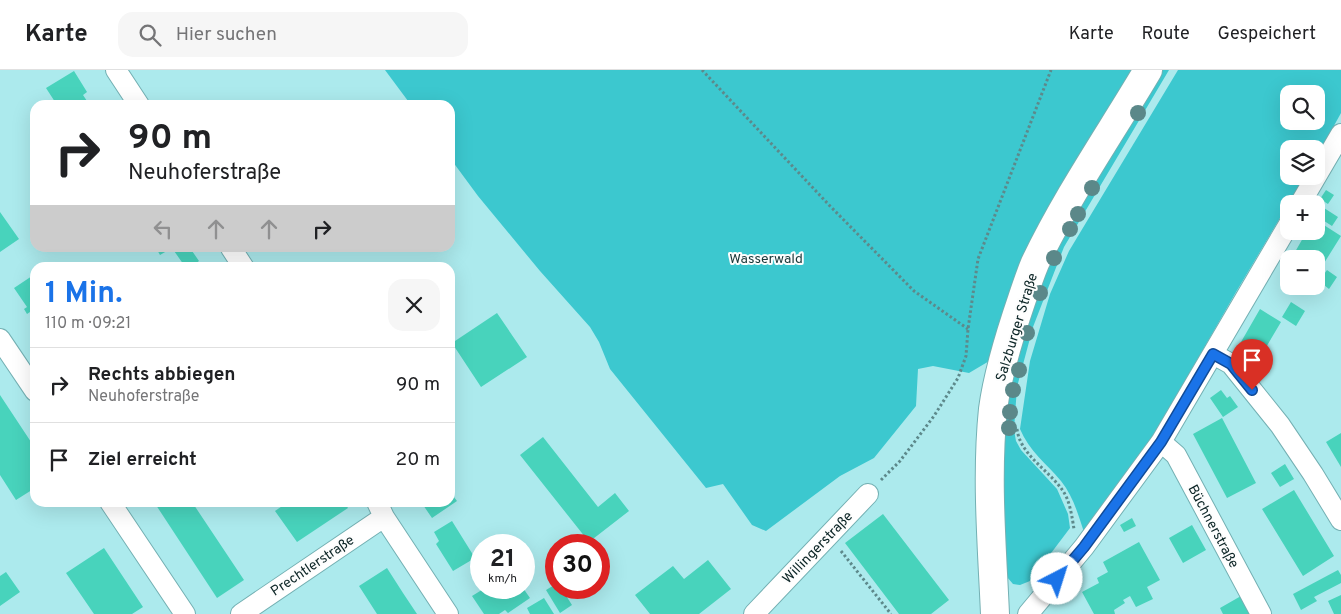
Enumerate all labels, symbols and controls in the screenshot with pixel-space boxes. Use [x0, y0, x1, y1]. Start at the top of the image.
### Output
search box [118, 12, 468, 57]
text: Karte [25, 20, 88, 50]
icon: search [136, 21, 164, 49]
text: Hier suchen [176, 23, 277, 47]
text: Karte [1069, 23, 1114, 46]
text: Route [1142, 23, 1190, 46]
text: Gespeichert [1218, 23, 1316, 46]
map controls [1280, 85, 1325, 295]
button: search [1280, 85, 1325, 130]
text: 90 m [128, 117, 212, 161]
icon: right [45, 120, 110, 185]
button: layers [1280, 140, 1325, 185]
text: Neuhoferstraße [128, 160, 281, 187]
button: + [1280, 195, 1325, 240]
icon: left [149, 215, 177, 243]
icon: ahead [202, 215, 230, 243]
icon: ahead [255, 215, 283, 243]
icon: right [308, 215, 336, 243]
button: − [1280, 250, 1325, 295]
park label: Wasserwald [729, 251, 803, 268]
street label: Salzburger Straße [993, 271, 1042, 384]
text: 1 Min. [45, 276, 123, 313]
button: close [388, 279, 440, 331]
text: 110 m · 09:21 [45, 314, 131, 334]
pin [1231, 339, 1273, 390]
icon: arrive [1238, 346, 1266, 374]
text: Rechts abbiegen [88, 363, 236, 387]
icon: right [45, 371, 73, 399]
text: 90 m [396, 373, 440, 397]
text: Neuhoferstraße [88, 387, 199, 407]
icon: arrive [45, 446, 73, 474]
text: Ziel erreicht [88, 448, 197, 472]
text: 20 m [396, 448, 440, 472]
street label: Büchnerstraße [1184, 482, 1242, 571]
street label: Willingerstraße [779, 508, 857, 588]
street label: Prechtlerstraße [268, 532, 358, 600]
speed limit sign: 30 [545, 534, 610, 599]
text: 21 [490, 544, 515, 576]
position arrow [1030, 552, 1082, 604]
text: km/h [488, 571, 517, 587]

